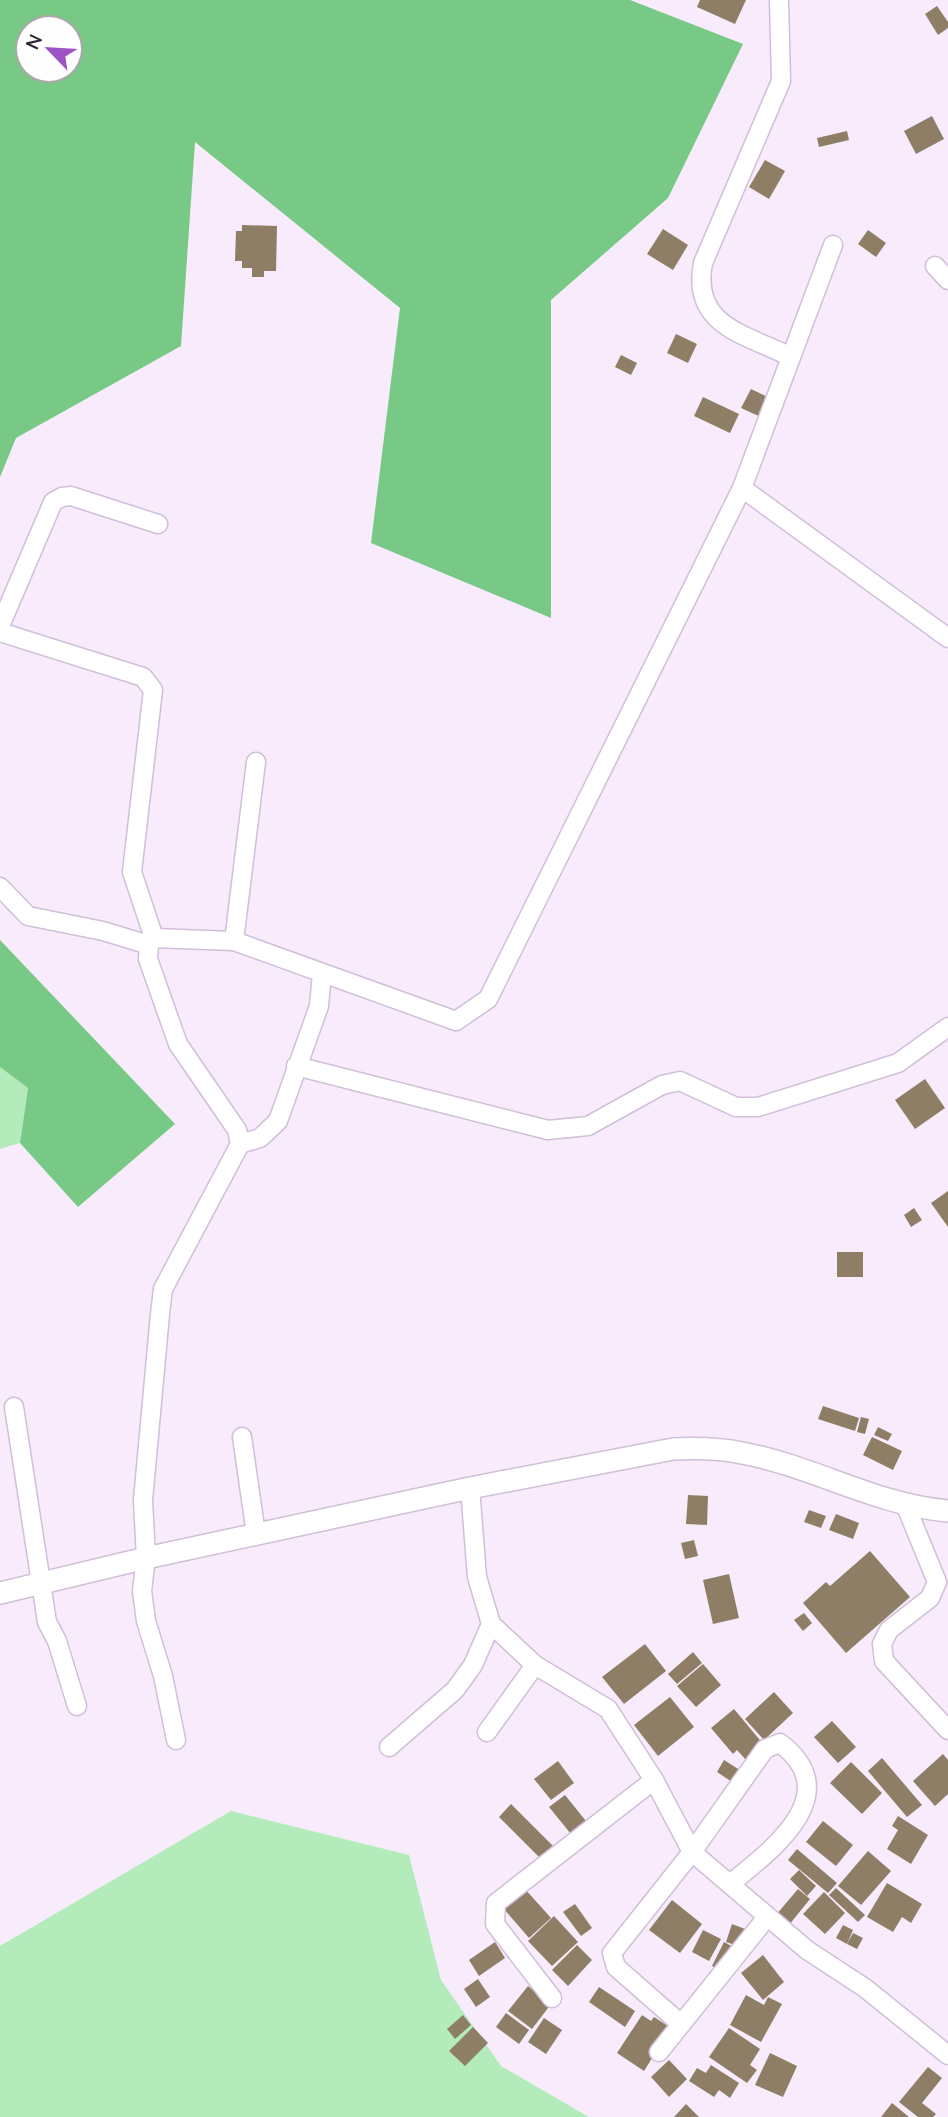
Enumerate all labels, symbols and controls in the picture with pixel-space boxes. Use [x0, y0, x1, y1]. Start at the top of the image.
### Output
north arrow [14, 14, 84, 84]
text: N [20, 30, 47, 53]

